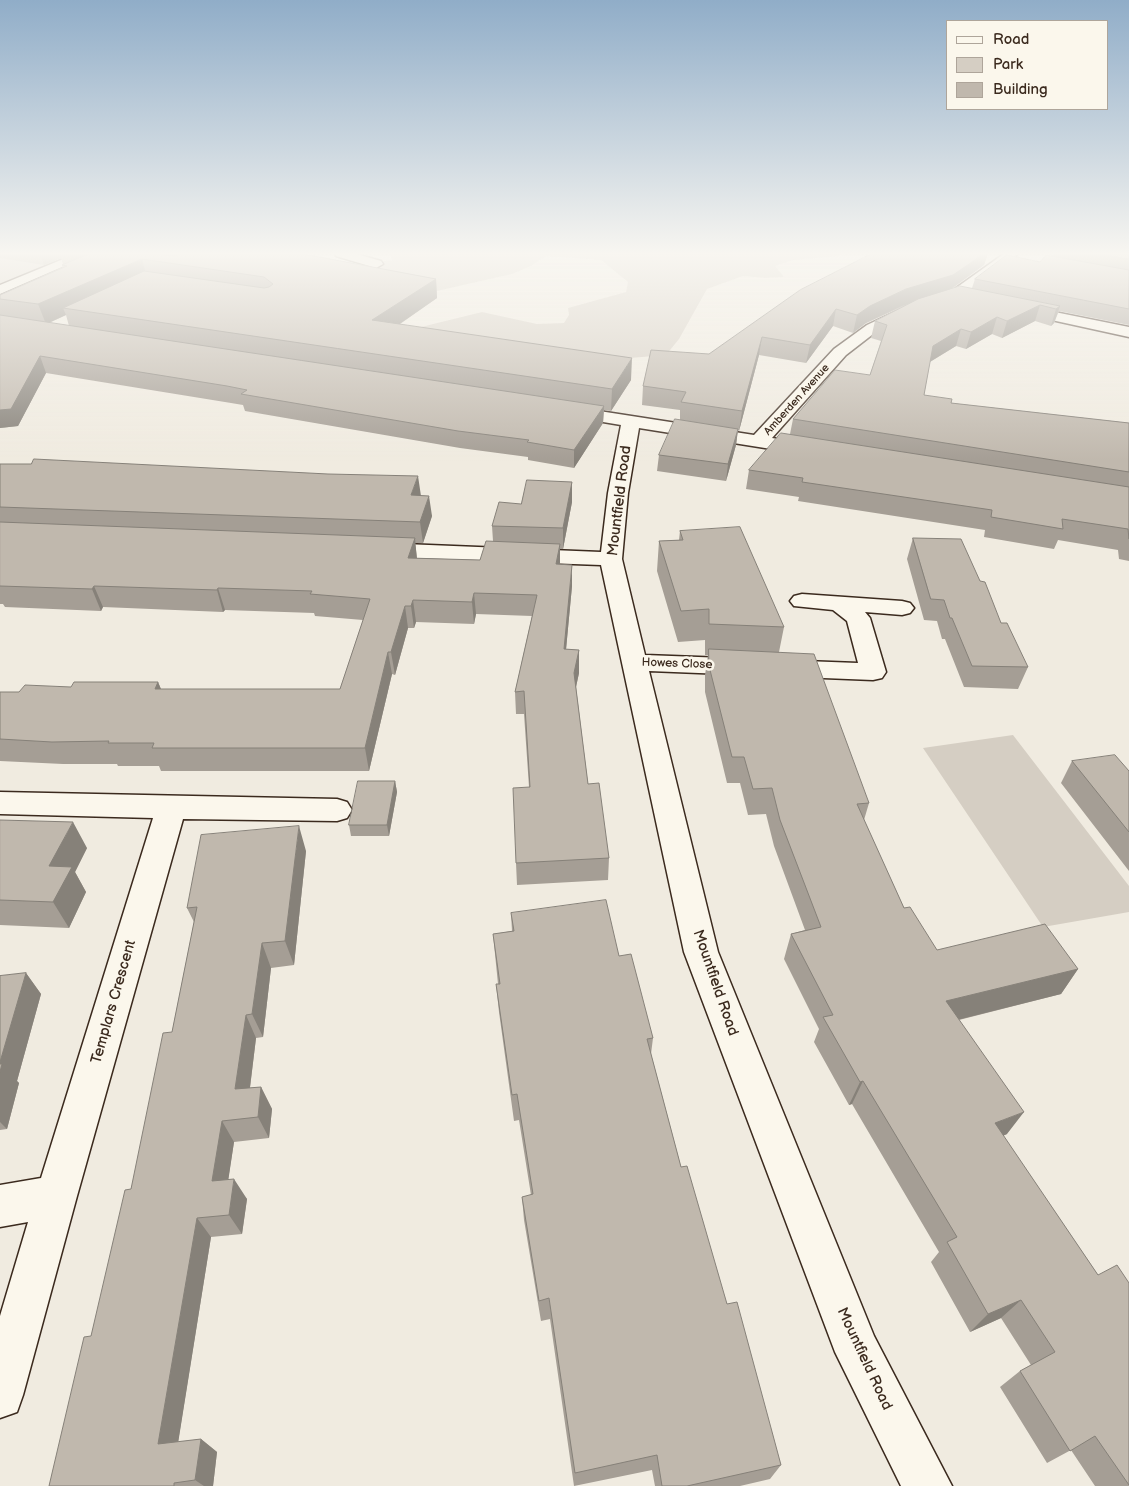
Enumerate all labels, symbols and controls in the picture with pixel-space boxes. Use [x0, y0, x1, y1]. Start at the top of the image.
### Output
legend [946, 20, 1109, 110]
text: Road [993, 30, 1029, 49]
text: Park [993, 55, 1023, 74]
text: Building [993, 80, 1048, 99]
street label: Amberden Avenue [762, 362, 832, 438]
street label: Mountfield Road [604, 445, 636, 557]
street label: Howes Close [641, 656, 713, 672]
street label: Mountfield Road [688, 928, 742, 1038]
street label: Templars Crescent [88, 938, 140, 1066]
street label: Mountfield Road [832, 1305, 896, 1413]

